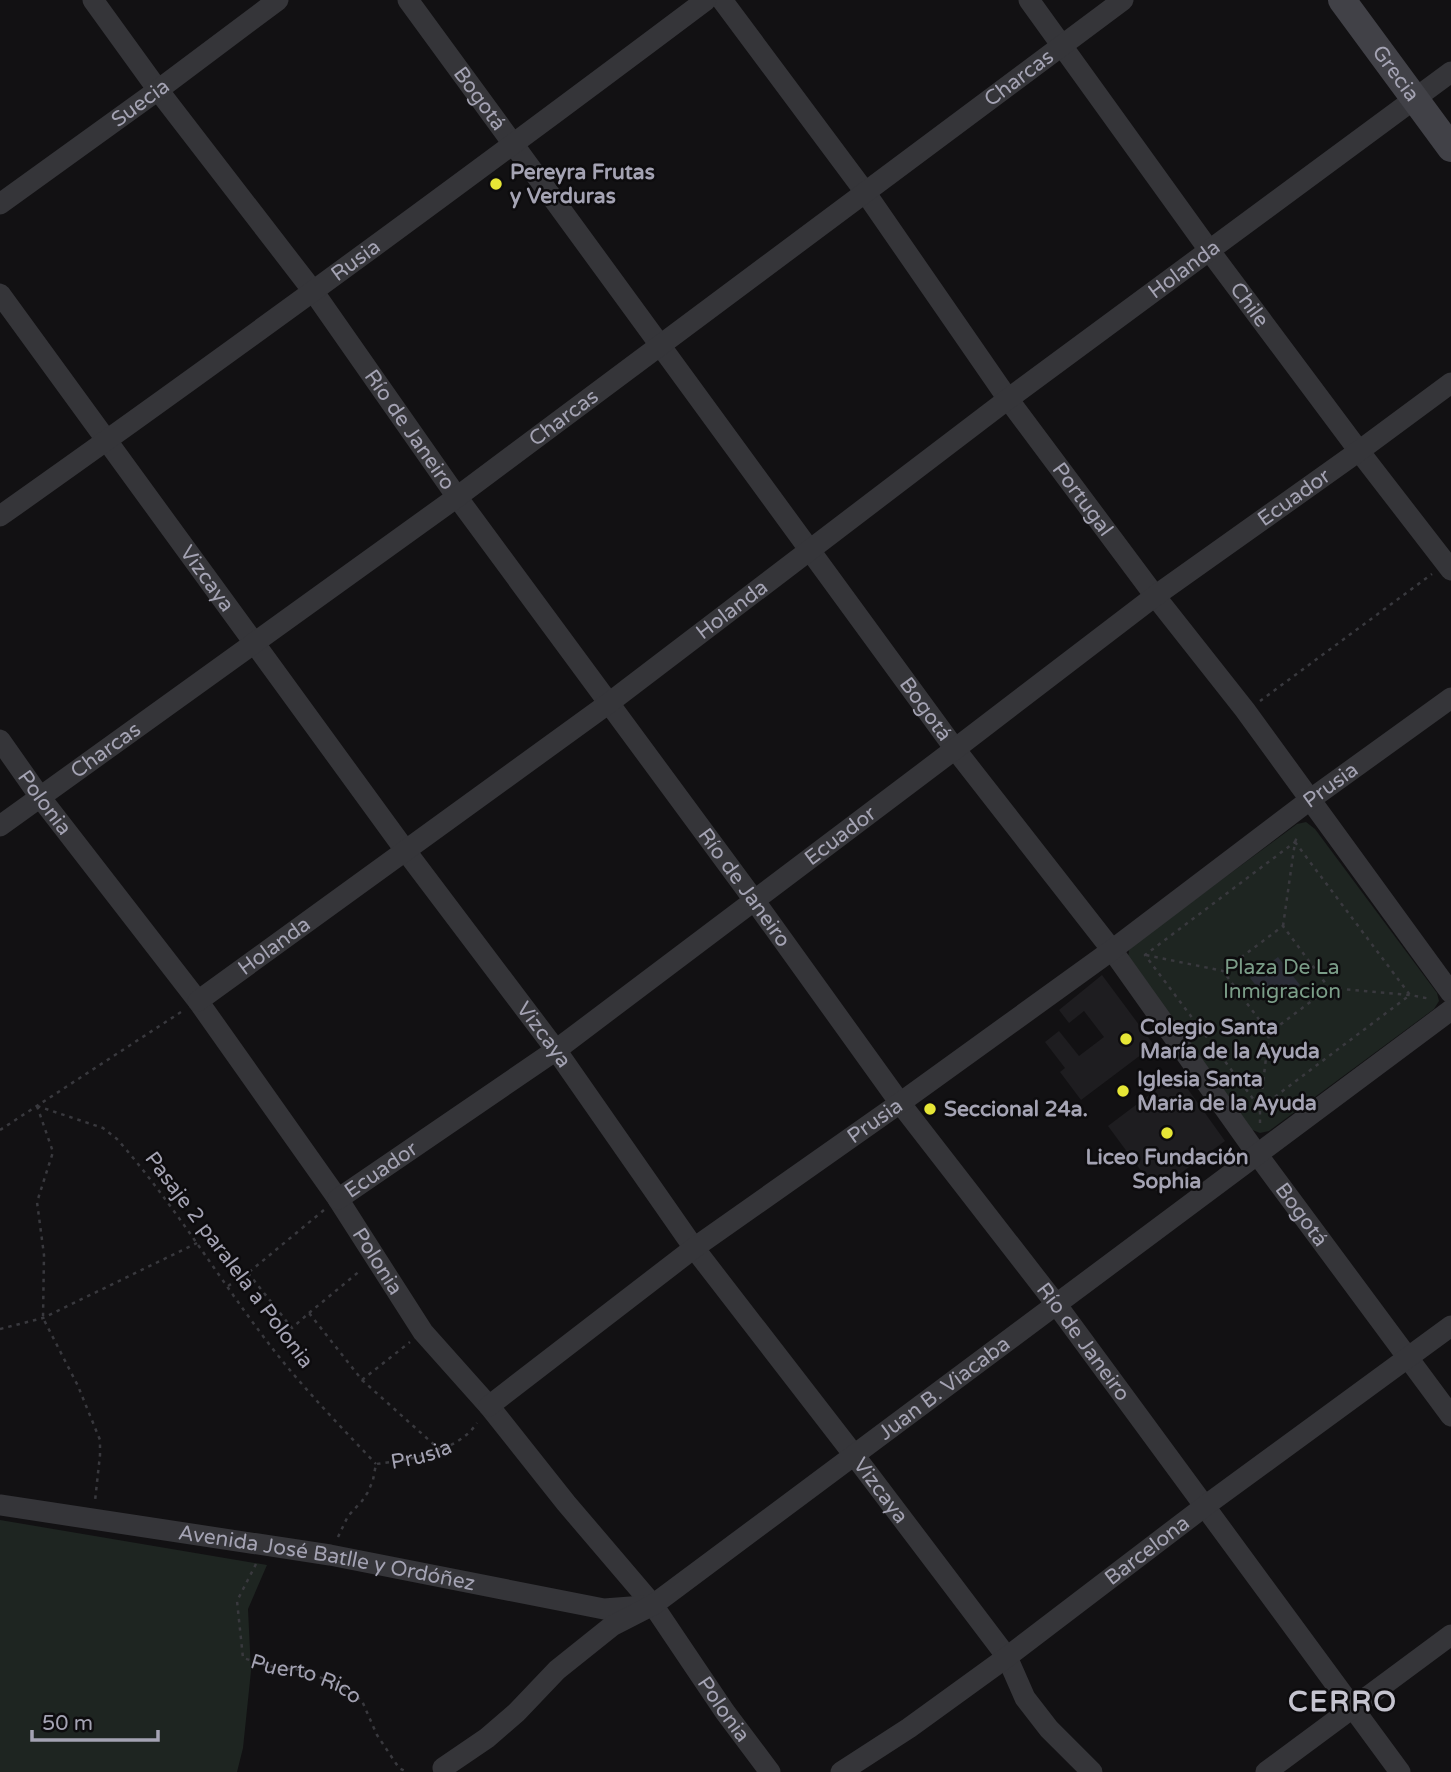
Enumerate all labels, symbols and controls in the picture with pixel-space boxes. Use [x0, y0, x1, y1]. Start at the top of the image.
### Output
street label: Grecia [1367, 40, 1425, 106]
street label: Charcas [979, 44, 1058, 112]
street label: Bogotá [448, 62, 512, 135]
street label: Suecia [106, 73, 174, 132]
place label: Pereyra Frutas y Verduras [510, 160, 655, 209]
marker: Pereyra Frutas y Verduras [488, 176, 504, 192]
street label: Rusia [326, 234, 385, 286]
street label: Holanda [1143, 234, 1225, 304]
street label: Chile [1225, 277, 1275, 332]
street label: Río de Janeiro [359, 365, 461, 495]
street label: Charcas [524, 384, 603, 451]
street label: Portugal [1047, 457, 1118, 541]
street label: Ecuador [1253, 463, 1335, 532]
street label: Vizcaya [175, 540, 240, 617]
street label: Holanda [691, 574, 772, 645]
street label: Bogotá [894, 672, 957, 746]
street label: Charcas [66, 717, 145, 784]
street label: Prusia [1298, 757, 1363, 813]
street label: Polonia [13, 765, 77, 840]
street label: Ecuador [799, 801, 881, 871]
street label: Río de Janeiro [693, 823, 796, 952]
street label: Holanda [233, 911, 315, 980]
park label: Plaza De La Inmigracion [1223, 955, 1341, 1004]
street label: Vizcaya [511, 997, 577, 1072]
place label: Colegio Santa María de la Ayuda [1140, 1015, 1320, 1064]
marker: Colegio Santa María de la Ayuda [1118, 1031, 1134, 1047]
place label: Iglesia Santa Maria de la Ayuda [1137, 1067, 1317, 1116]
marker: Iglesia Santa Maria de la Ayuda [1115, 1083, 1131, 1099]
street label: Prusia [842, 1093, 907, 1149]
place label: Seccional 24a. [944, 1097, 1088, 1122]
marker: Seccional 24a. [922, 1101, 938, 1117]
marker: Liceo Fundación Sophia [1159, 1125, 1175, 1141]
street label: Ecuador [340, 1136, 422, 1203]
place label: Liceo Fundación Sophia [1085, 1145, 1249, 1194]
street label: Pasaje 2 paralela a Polonia [139, 1147, 319, 1373]
street label: Bogotá [1270, 1178, 1334, 1251]
street label: Polonia [347, 1223, 408, 1299]
street label: Río de Janeiro [1032, 1278, 1136, 1406]
street label: Juan B. Viacaba [873, 1331, 1015, 1445]
street label: Prusia [389, 1434, 456, 1474]
street label: Vizcaya [848, 1453, 914, 1528]
street label: Barcelona [1100, 1510, 1194, 1590]
street label: Avenida José Batlle y Ordóñez [177, 1520, 477, 1596]
street label: Puerto Rico [248, 1649, 367, 1709]
street label: Polonia [692, 1672, 756, 1747]
district label: CERRO [1288, 1685, 1398, 1719]
scale bar [32, 1698, 158, 1742]
text: 50 m [42, 1711, 93, 1736]

